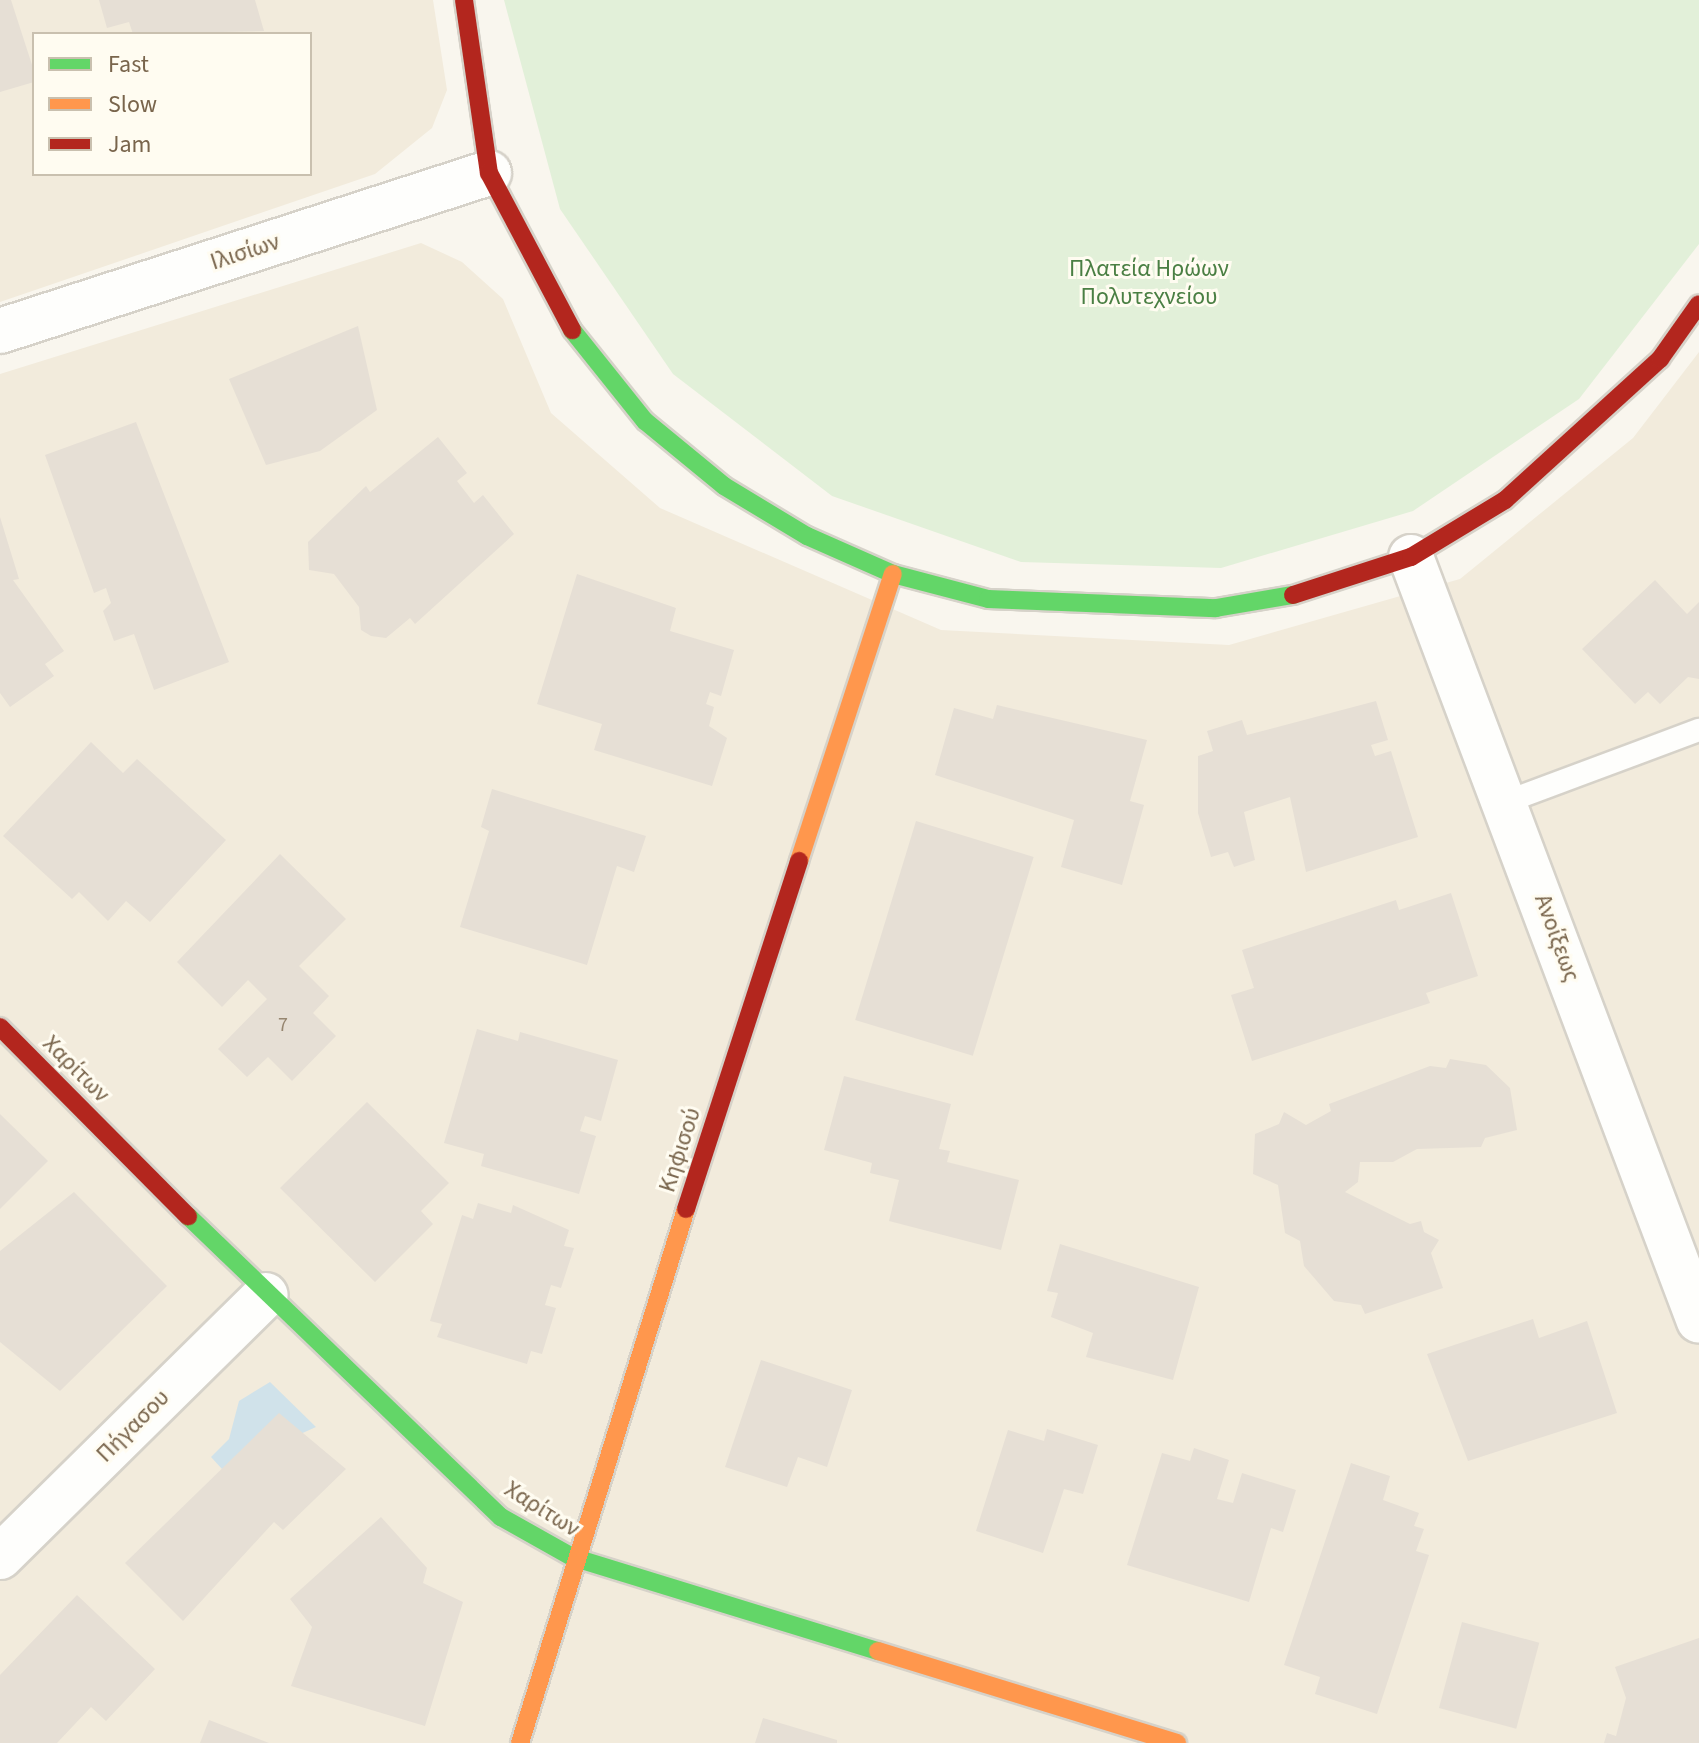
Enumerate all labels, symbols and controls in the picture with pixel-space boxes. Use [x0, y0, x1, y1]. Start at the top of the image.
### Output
legend [32, 32, 312, 176]
text: Fast [108, 47, 149, 82]
text: Slow [108, 87, 157, 122]
text: Jam [108, 127, 152, 162]
street label: Ιλισίων [207, 227, 283, 277]
park label: Πλατεία Ηρώων Πολυτεχνείου [1069, 255, 1229, 311]
street label: Ανοίξεως [1528, 890, 1586, 986]
house number: 7 [278, 1013, 288, 1037]
street label: Χαρίτων [36, 1029, 116, 1109]
street label: Κηφισού [653, 1104, 707, 1196]
street label: Πήγασου [90, 1383, 176, 1469]
street label: Χαρίτων [499, 1475, 585, 1543]

